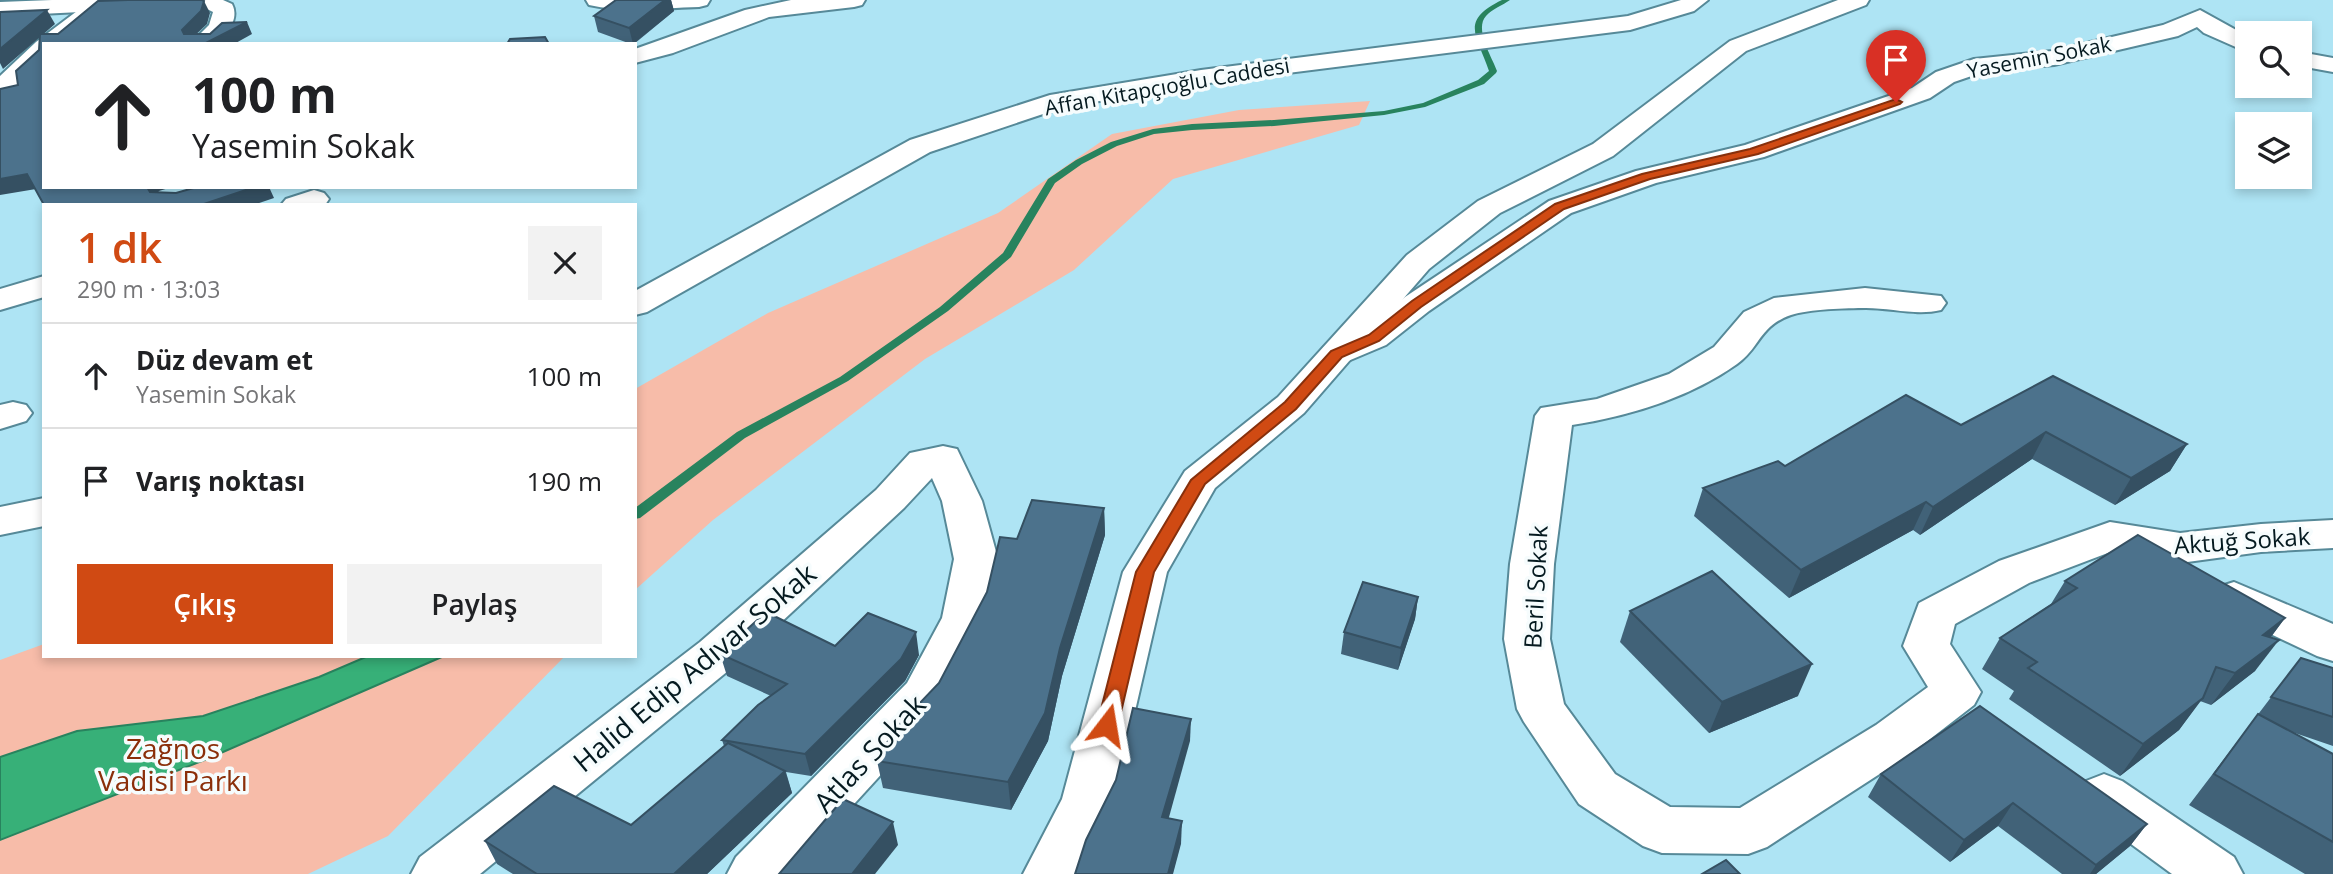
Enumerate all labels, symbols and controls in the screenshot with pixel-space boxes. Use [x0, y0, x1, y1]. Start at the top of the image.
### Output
map controls [2235, 21, 2312, 189]
button: search [2235, 21, 2312, 98]
street label: Yasemin Sokak [1965, 29, 2113, 85]
pin [1866, 30, 1926, 102]
icon: arrive [1877, 41, 1915, 79]
street label: Affan Kitapçıoğlu Caddesi [1042, 51, 1292, 121]
text: 100 m [192, 61, 337, 127]
icon: ahead [77, 70, 168, 161]
button: layers [2235, 112, 2312, 189]
text: Yasemin Sokak [192, 124, 415, 167]
text: 1 dk [77, 218, 162, 275]
button: close [528, 226, 602, 300]
text: 290 m · 13:03 [77, 273, 220, 305]
text: Düz devam et [136, 342, 313, 378]
icon: ahead [77, 357, 115, 395]
text: 100 m [527, 358, 602, 394]
text: Yasemin Sokak [136, 378, 296, 410]
icon: arrive [77, 462, 115, 500]
text: Varış noktası [136, 463, 305, 499]
text: 190 m [527, 463, 602, 499]
street label: Aktuğ Sokak [2173, 519, 2312, 561]
street label: Beril Sokak [1515, 524, 1555, 649]
street label: Halid Edip Adıvar Sokak [564, 554, 824, 780]
button: Çıkış [77, 564, 333, 644]
button: Paylaş [347, 564, 602, 644]
street label: Atlas Sokak [805, 686, 934, 820]
position arrow [1070, 688, 1144, 762]
park label: Zağnos Vadisi Parkı [98, 729, 248, 799]

